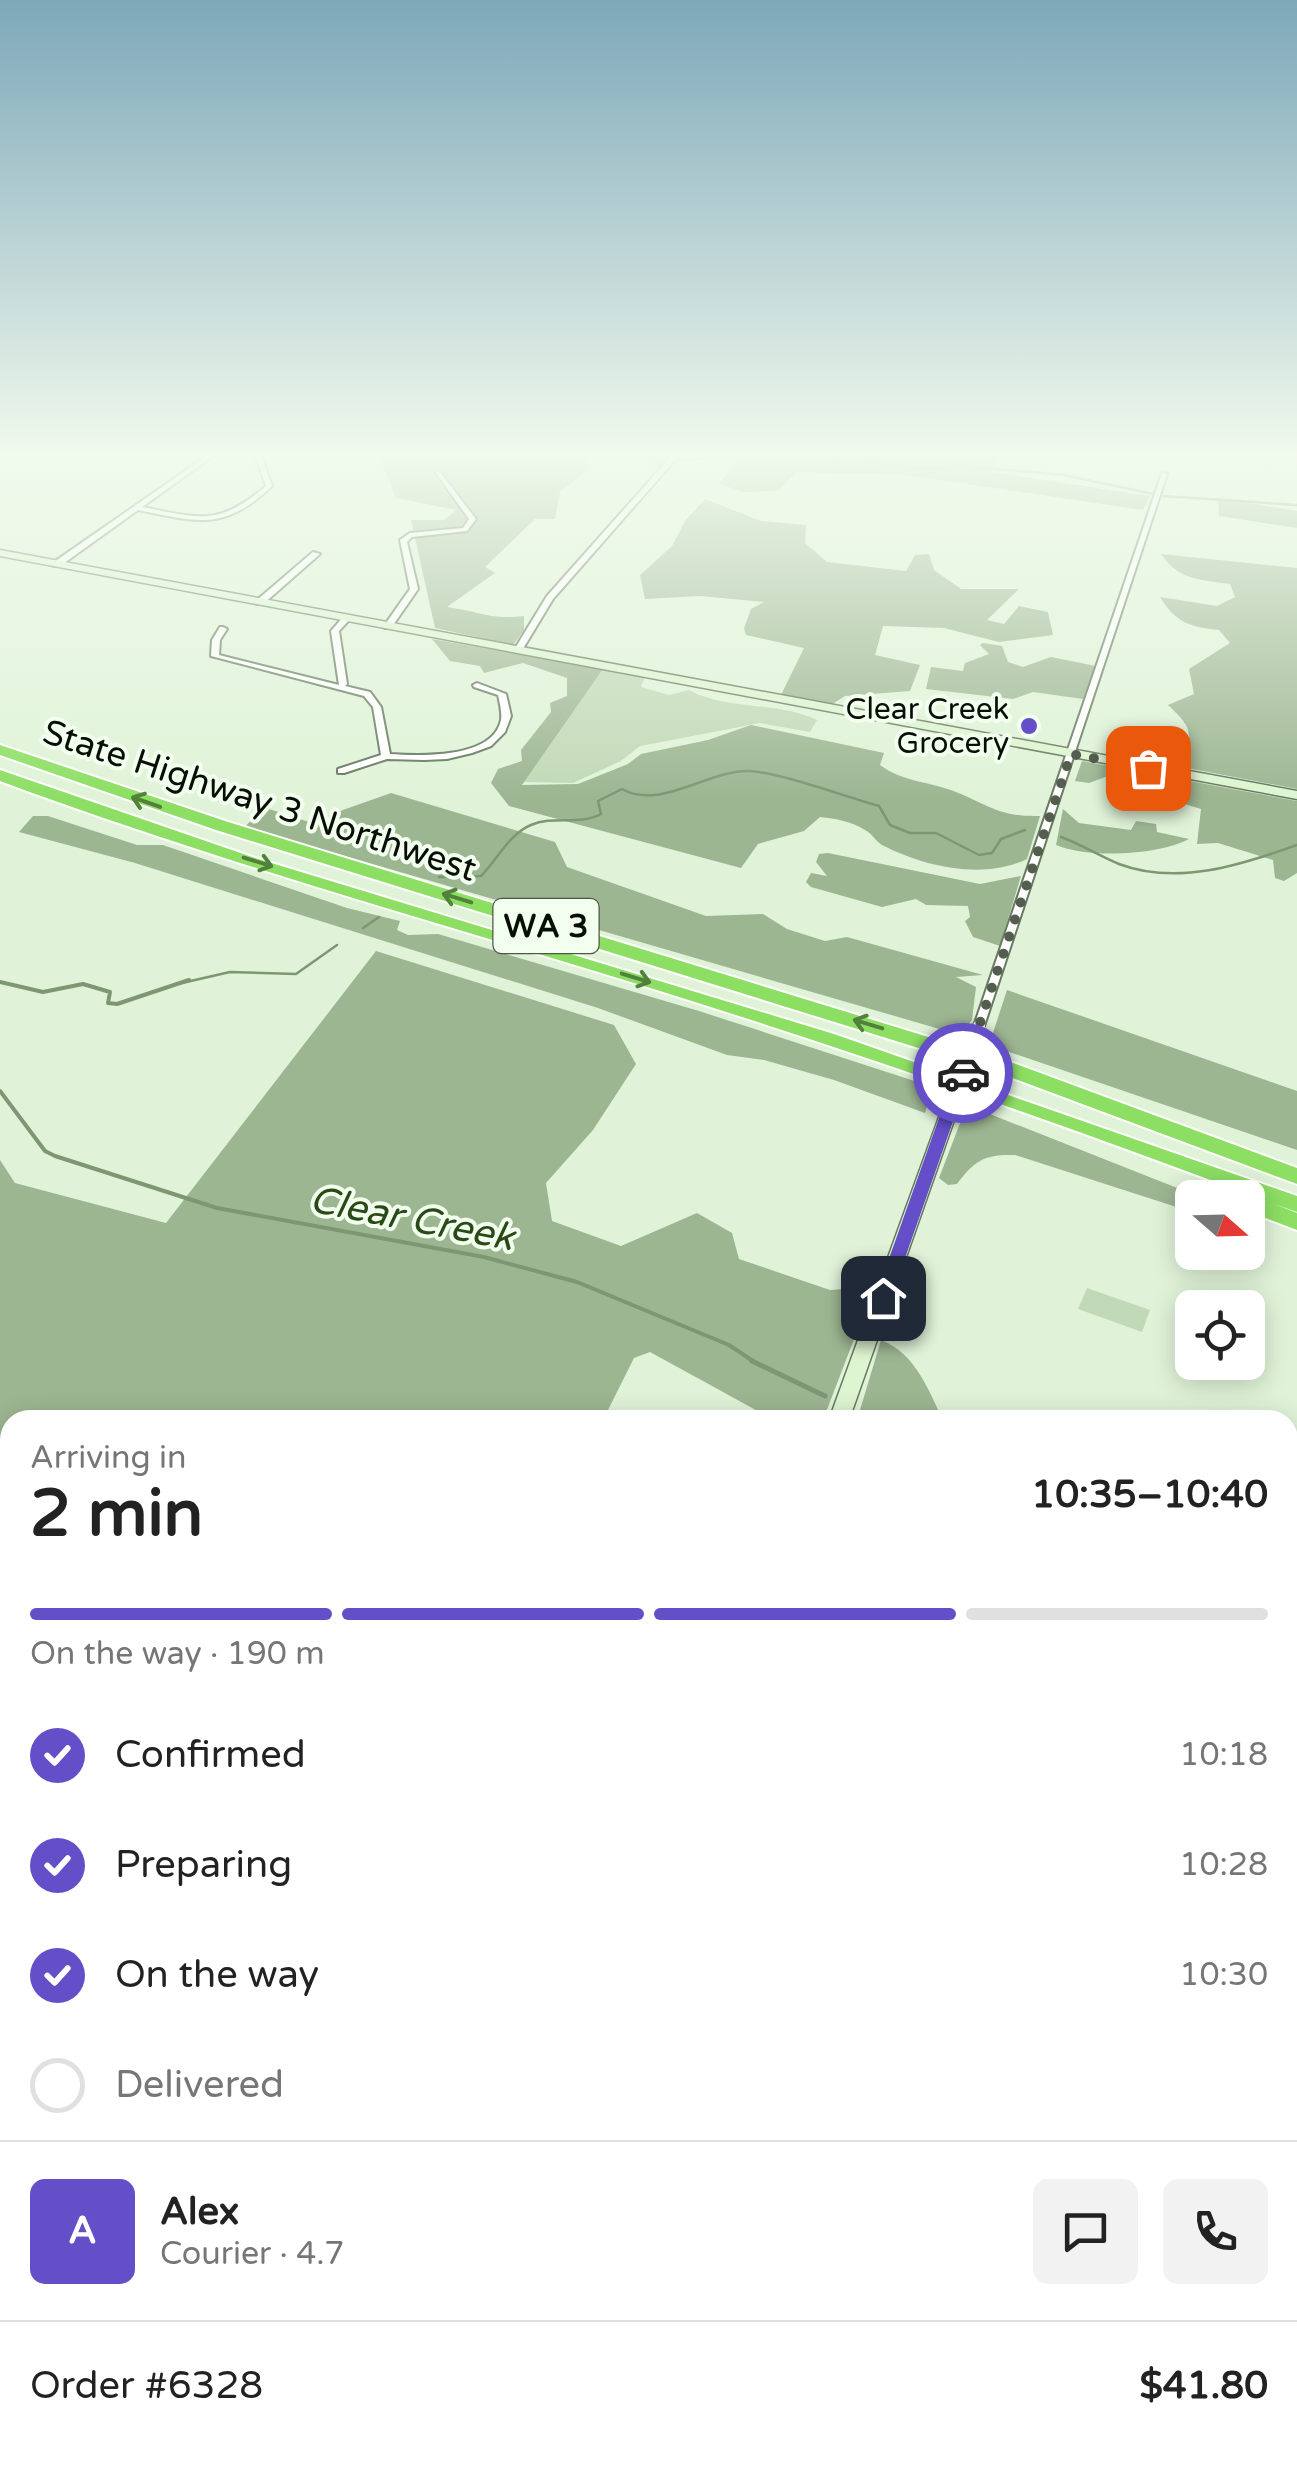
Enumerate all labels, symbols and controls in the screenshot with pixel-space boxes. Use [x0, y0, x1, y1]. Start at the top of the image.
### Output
place label: Clear Creek Grocery [846, 691, 1009, 762]
street label: State Highway 3 Northwest [38, 711, 482, 891]
marker: Clear Creek Grocery [1018, 715, 1040, 737]
pin [1106, 726, 1191, 811]
icon: bag [1121, 741, 1176, 796]
one-way arrow [132, 792, 163, 810]
one-way arrow [242, 855, 273, 873]
one-way arrow [442, 887, 473, 905]
road number: WA 3 [494, 899, 598, 953]
one-way arrow [620, 970, 651, 988]
one-way arrow [853, 1014, 884, 1032]
courier [913, 1023, 1013, 1123]
icon: car [936, 1046, 991, 1101]
water label: Clear Creek [306, 1177, 520, 1262]
north arrow [1175, 1180, 1265, 1270]
map controls [1175, 1180, 1265, 1380]
pin [841, 1256, 926, 1341]
icon: home [856, 1271, 911, 1326]
button: locate [1175, 1290, 1265, 1380]
text: Arriving in [30, 1439, 187, 1477]
text: 10:35–10:40 [1031, 1472, 1268, 1518]
text: 2 min [30, 1475, 203, 1554]
text: On the way · 190 m [30, 1635, 325, 1673]
icon: check [30, 1728, 85, 1783]
text: Confirmed [115, 1732, 306, 1778]
text: 10:18 [1179, 1736, 1268, 1774]
icon: check [30, 1838, 85, 1893]
text: Preparing [115, 1842, 292, 1888]
text: 10:28 [1179, 1846, 1268, 1884]
icon: check [30, 1948, 85, 2003]
text: On the way [115, 1952, 319, 1998]
text: 10:30 [1179, 1956, 1268, 1994]
text: Delivered [115, 2062, 284, 2108]
button: chat [1033, 2179, 1138, 2284]
button: phone [1163, 2179, 1268, 2284]
text: Alex [160, 2189, 239, 2235]
text: A [68, 2208, 97, 2254]
text: Courier · 4.7 [160, 2235, 344, 2273]
text: Order #6328 [30, 2363, 263, 2409]
text: $41.80 [1139, 2363, 1268, 2409]

